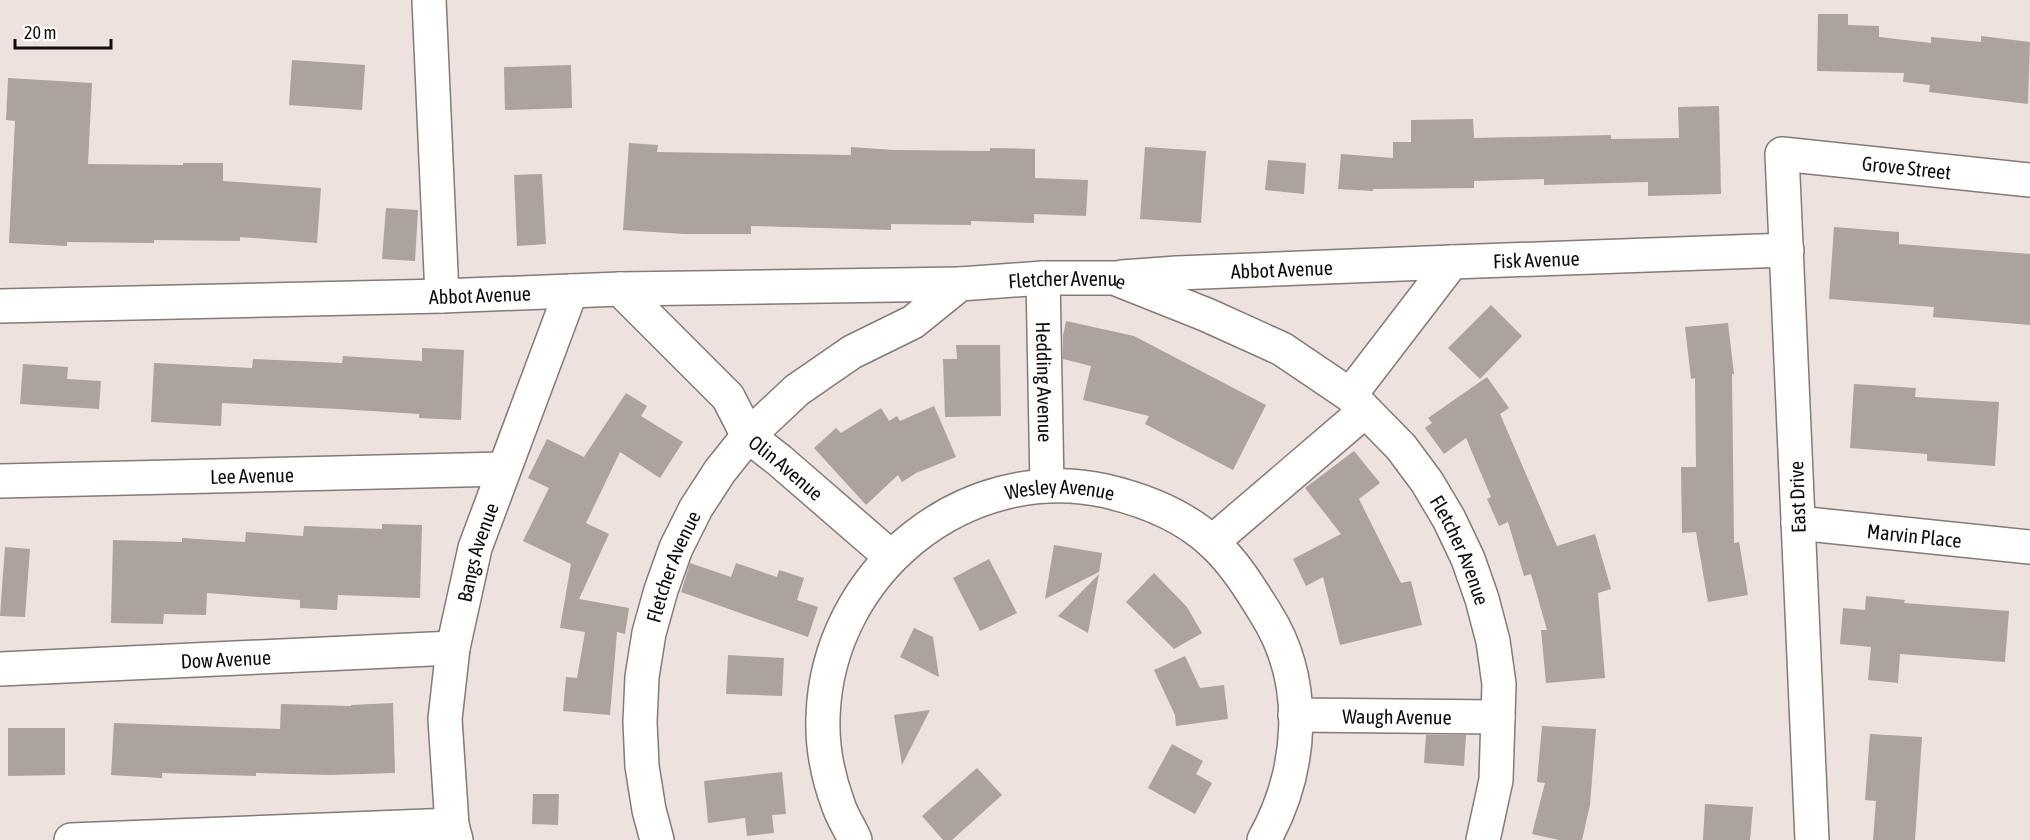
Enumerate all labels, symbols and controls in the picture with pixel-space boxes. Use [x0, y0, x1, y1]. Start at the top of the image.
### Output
scale bar [15, 12, 111, 50]
text: 20 m [24, 22, 56, 43]
street label: Grove Street [1861, 151, 1953, 183]
street label: Fisk Avenue [1493, 246, 1580, 272]
street label: Abbot Avenue [1230, 255, 1333, 282]
street label: Fletcher Avenue [1007, 266, 1130, 293]
street label: Abbot Avenue [429, 281, 531, 308]
street label: Hedding Avenue [1032, 321, 1058, 443]
street label: Olin Avenue [745, 430, 828, 505]
street label: East Drive [1784, 461, 1810, 533]
street label: Lee Avenue [210, 462, 294, 487]
street label: Wesley Avenue [1003, 474, 1117, 504]
street label: Fletcher Avenue [1426, 491, 1495, 607]
street label: Bangs Avenue [452, 499, 502, 604]
street label: Fletcher Avenue [641, 507, 704, 625]
street label: Marvin Place [1866, 519, 1963, 551]
street label: Dow Avenue [180, 645, 272, 672]
street label: Waugh Avenue [1342, 704, 1452, 728]

